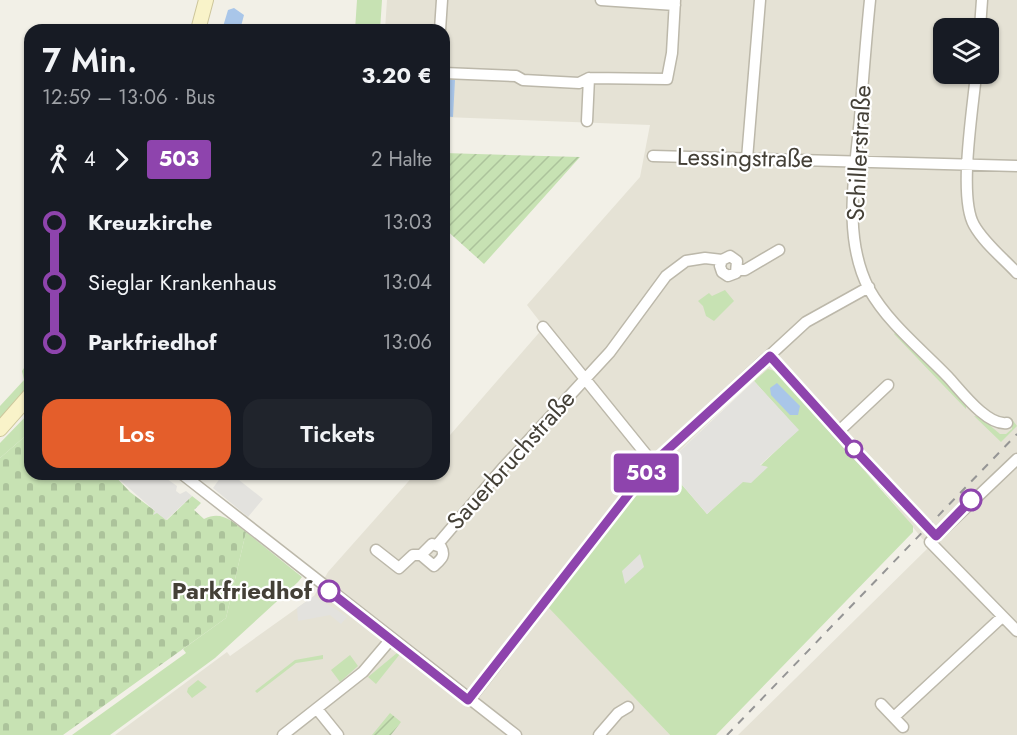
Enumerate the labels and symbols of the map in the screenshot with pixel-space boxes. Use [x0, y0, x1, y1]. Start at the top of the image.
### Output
street label: Schillerstraße [837, 84, 880, 222]
street label: Lessingstraße [677, 139, 813, 176]
street label: Sauerbruchstraße [438, 382, 583, 537]
unlabelled marker [845, 440, 863, 458]
line badge: 503 [612, 454, 680, 492]
unlabelled marker [960, 489, 982, 511]
place label: Parkfriedhof [172, 573, 314, 608]
marker: Parkfriedhof [318, 580, 340, 602]

